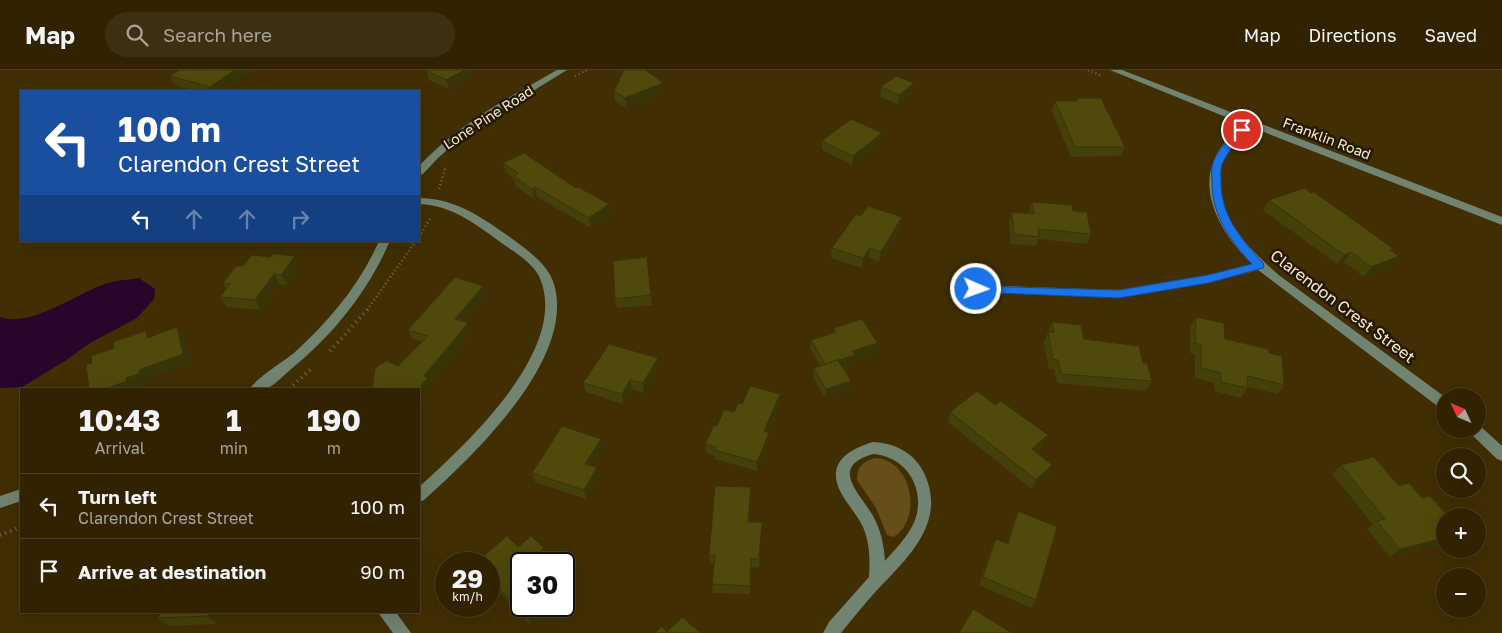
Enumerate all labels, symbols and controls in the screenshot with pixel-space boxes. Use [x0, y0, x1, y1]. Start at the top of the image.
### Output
search box [105, 12, 455, 57]
text: Map [25, 20, 75, 49]
icon: search [123, 21, 151, 49]
text: Search here [163, 23, 272, 46]
text: Map [1244, 24, 1280, 46]
text: Directions [1308, 24, 1396, 46]
text: Saved [1424, 24, 1477, 46]
street label: Lone Pine Road [440, 82, 536, 152]
text: 100 m [118, 108, 221, 150]
pin [1221, 109, 1263, 151]
icon: left [35, 110, 100, 175]
street label: Franklin Road [1281, 113, 1373, 163]
icon: arrive [1228, 116, 1256, 144]
text: Clarendon Crest Street [118, 150, 360, 177]
icon: left [127, 205, 155, 233]
icon: ahead [180, 205, 208, 233]
icon: ahead [233, 205, 261, 233]
icon: right [286, 205, 314, 233]
street label: Clarendon Crest Street [1267, 245, 1419, 367]
position arrow [949, 262, 1001, 314]
north arrow [1436, 388, 1486, 438]
map controls [1436, 388, 1486, 618]
text: 10:43 [79, 402, 161, 438]
text: 1 [226, 402, 242, 438]
text: 190 [307, 402, 361, 438]
text: Arrival [95, 438, 145, 458]
text: min [220, 438, 248, 458]
text: m [327, 438, 341, 458]
button: search [1436, 448, 1486, 498]
text: Turn left [78, 485, 157, 508]
icon: left [35, 492, 63, 520]
text: 100 m [351, 495, 405, 518]
text: Clarendon Crest Street [78, 508, 254, 528]
button: + [1436, 508, 1486, 558]
speed limit sign: 30 [510, 552, 575, 617]
icon: arrive [35, 557, 63, 585]
text: Arrive at destination [78, 560, 266, 583]
text: 90 m [360, 560, 405, 583]
text: 29 [452, 563, 483, 594]
button: − [1436, 568, 1486, 618]
text: km/h [452, 589, 483, 604]

